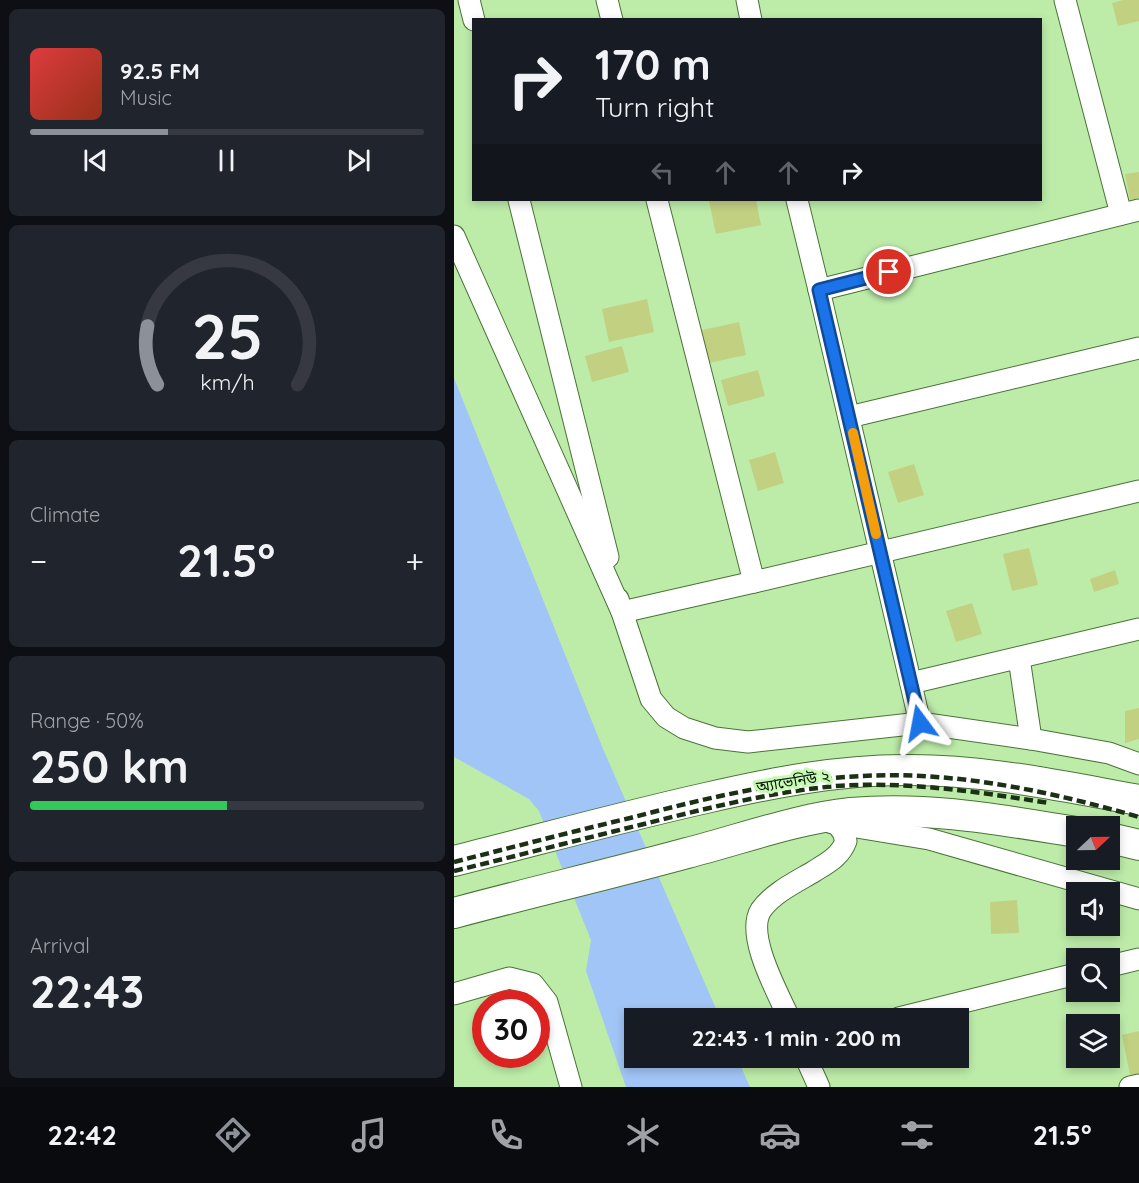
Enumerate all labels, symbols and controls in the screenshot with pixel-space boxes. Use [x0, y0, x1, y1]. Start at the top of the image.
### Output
text: 170 m [595, 38, 711, 91]
icon: right [496, 42, 574, 120]
text: 92.5 FM [120, 57, 200, 85]
text: Music [120, 85, 172, 110]
text: Turn right [595, 90, 714, 124]
icon: previous [79, 144, 112, 177]
icon: pause [210, 144, 243, 177]
icon: next [342, 144, 375, 177]
icon: left [646, 156, 679, 189]
icon: ahead [709, 156, 742, 189]
icon: ahead [772, 156, 805, 189]
icon: right [835, 156, 868, 189]
pin [863, 246, 914, 297]
icon: arrive [872, 255, 905, 288]
text: 25 [191, 297, 263, 375]
text: km/h [200, 369, 254, 395]
text: Climate [30, 502, 100, 527]
text: 21.5° [177, 532, 275, 588]
text: − [30, 540, 47, 581]
text: + [405, 540, 424, 581]
position arrow [888, 691, 952, 755]
text: Range · 50% [30, 708, 144, 733]
text: 250 km [30, 738, 189, 794]
street label: অ্যাভেনিউ ২ [754, 766, 831, 796]
north arrow [1066, 816, 1120, 870]
map controls [1066, 816, 1120, 1068]
button: sound [1066, 882, 1120, 936]
text: Arrival [30, 933, 90, 958]
button: search [1066, 948, 1120, 1002]
text: 22:43 [30, 963, 144, 1019]
speed limit sign: 30 [472, 990, 550, 1068]
button: layers [1066, 1014, 1120, 1068]
text: 22:43 · 1 min · 200 m [692, 1024, 901, 1052]
icon: directions [212, 1114, 254, 1156]
icon: music [348, 1114, 390, 1156]
icon: phone [485, 1114, 527, 1156]
icon: climate [622, 1114, 664, 1156]
icon: car [759, 1114, 801, 1156]
icon: filters [896, 1114, 938, 1156]
text: 22:42 [47, 1118, 117, 1152]
text: 21.5° [1033, 1118, 1092, 1152]

